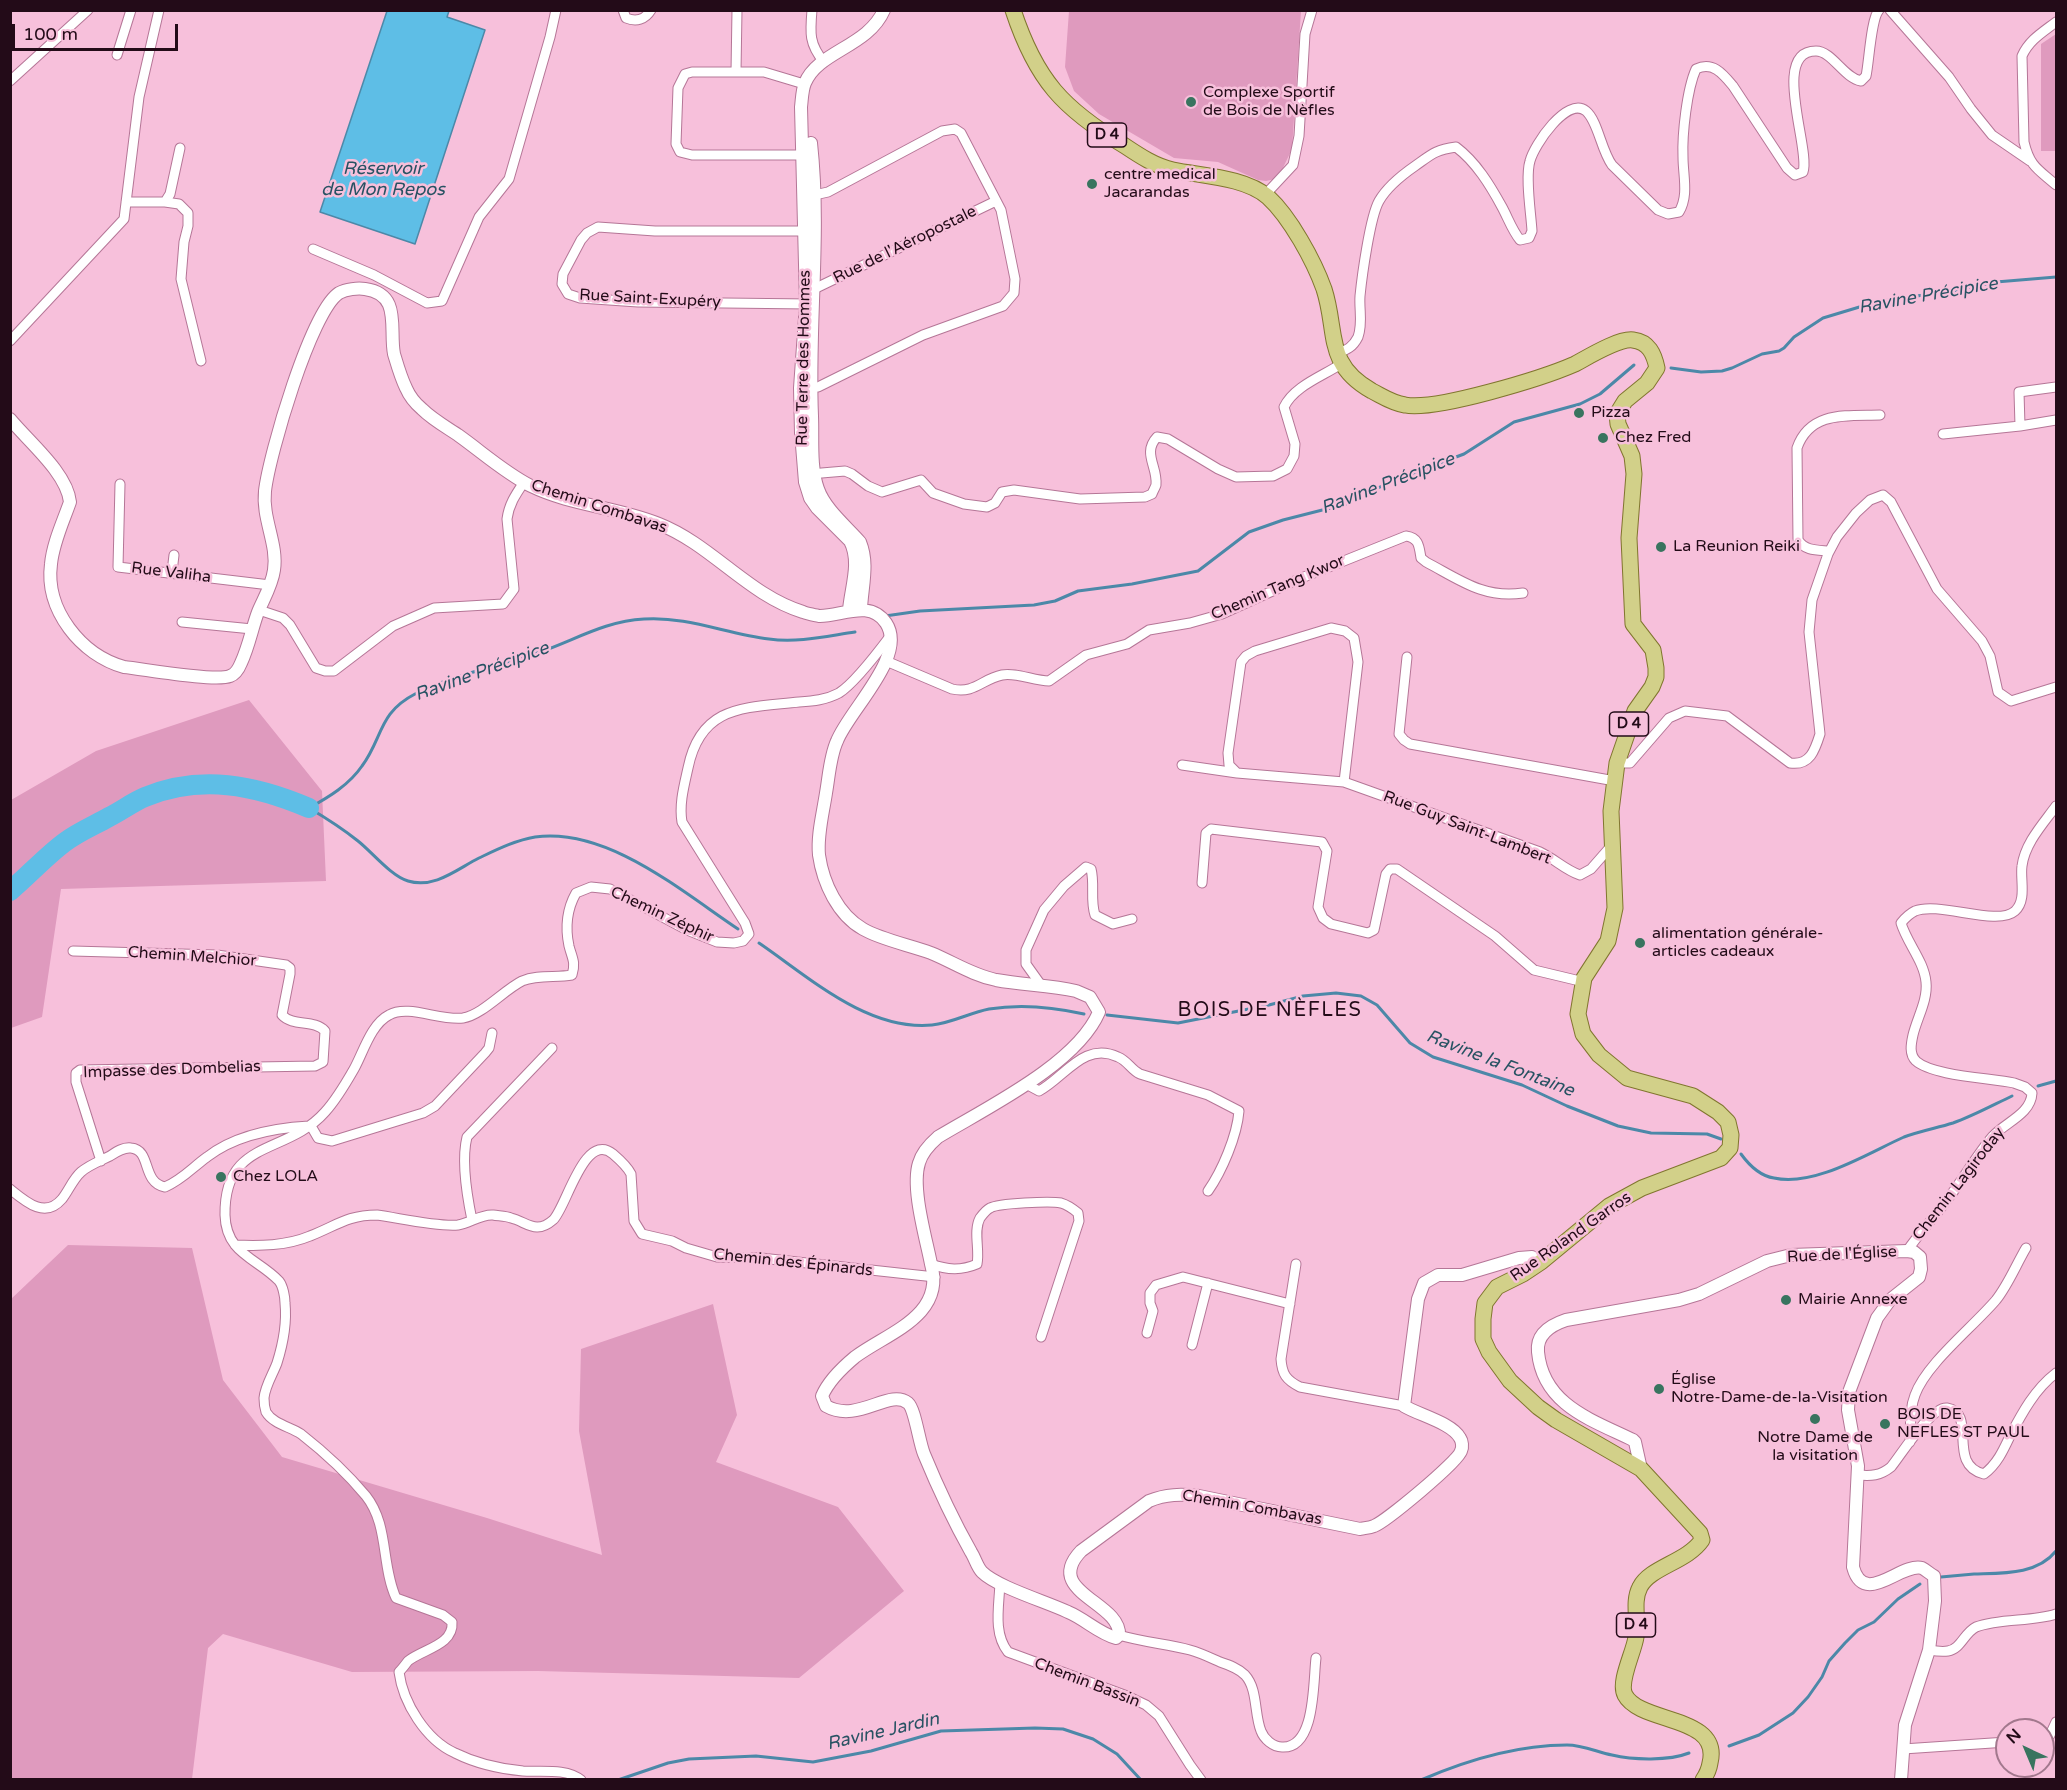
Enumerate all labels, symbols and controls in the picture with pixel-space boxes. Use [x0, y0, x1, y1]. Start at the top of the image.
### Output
scale bar [15, 12, 182, 50]
text: 100 m [23, 23, 78, 45]
place label: Complexe Sportif de Bois de Nèfles [1203, 83, 1335, 121]
marker: Complexe Sportif de Bois de Nèfles [1184, 95, 1198, 109]
road number: D 4 [1088, 123, 1126, 147]
water label: Réservoir de Mon Repos [321, 158, 445, 201]
place label: centre medical Jacarandas [1104, 165, 1216, 203]
marker: centre medical Jacarandas [1085, 177, 1099, 191]
street label: Rue de l'Aéropostale [830, 202, 980, 288]
street label: Rue Terre des Hommes [793, 270, 815, 446]
water label: Ravine Précipice [1857, 273, 1999, 319]
street label: Rue Saint-Exupéry [579, 286, 721, 312]
place label: Pizza [1591, 403, 1631, 423]
marker: Pizza [1572, 406, 1586, 420]
place label: Chez Fred [1615, 428, 1691, 448]
marker: Chez Fred [1596, 431, 1610, 445]
water label: Ravine Précipice [1318, 449, 1458, 519]
street label: Chemin Combavas [529, 476, 669, 538]
place label: La Reunion Reiki [1673, 537, 1800, 557]
marker: La Reunion Reiki [1654, 540, 1668, 554]
street label: Chemin Tang Kwor [1208, 551, 1348, 625]
street label: Rue Valiha [130, 559, 212, 587]
water label: Ravine Précipice [412, 638, 552, 706]
road number: D 4 [1610, 712, 1648, 736]
street label: Rue Guy Saint-Lambert [1380, 787, 1554, 869]
street label: Chemin Zéphir [607, 883, 717, 947]
place label: alimentation générale- articles cadeaux [1652, 924, 1824, 962]
marker: alimentation générale- articles cadeaux [1633, 936, 1647, 950]
street label: Chemin Melchior [127, 943, 257, 971]
district label: BOIS DE NÈFLES [1178, 999, 1362, 1023]
water label: Ravine la Fontaine [1423, 1026, 1577, 1102]
street label: Impasse des Dombelias [83, 1057, 261, 1083]
street label: Chemin Lagiroday [1909, 1124, 2009, 1244]
place label: Chez LOLA [233, 1167, 318, 1187]
marker: Chez LOLA [214, 1170, 228, 1184]
street label: Rue Roland Garros [1507, 1188, 1635, 1286]
street label: Rue de l'Église [1787, 1243, 1897, 1267]
street label: Chemin des Épinards [712, 1245, 874, 1281]
place label: Mairie Annexe [1798, 1290, 1908, 1310]
marker: Mairie Annexe [1779, 1293, 1793, 1307]
place label: Église Notre-Dame-de-la-Visitation [1671, 1370, 1888, 1408]
marker: Église Notre-Dame-de-la-Visitation [1652, 1382, 1666, 1396]
place label: BOIS DE NEFLES ST PAUL [1897, 1405, 2029, 1443]
marker: Notre Dame de la visitation [1808, 1412, 1822, 1426]
marker: BOIS DE NEFLES ST PAUL [1878, 1417, 1892, 1431]
place label: Notre Dame de la visitation [1757, 1428, 1873, 1466]
street label: Chemin Combavas [1181, 1486, 1323, 1530]
road number: D 4 [1616, 1613, 1656, 1637]
street label: Chemin Bassin [1031, 1654, 1143, 1712]
water label: Ravine Jardin [825, 1709, 941, 1755]
north arrow [1995, 1718, 2055, 1778]
text: N [2002, 1725, 2025, 1748]

